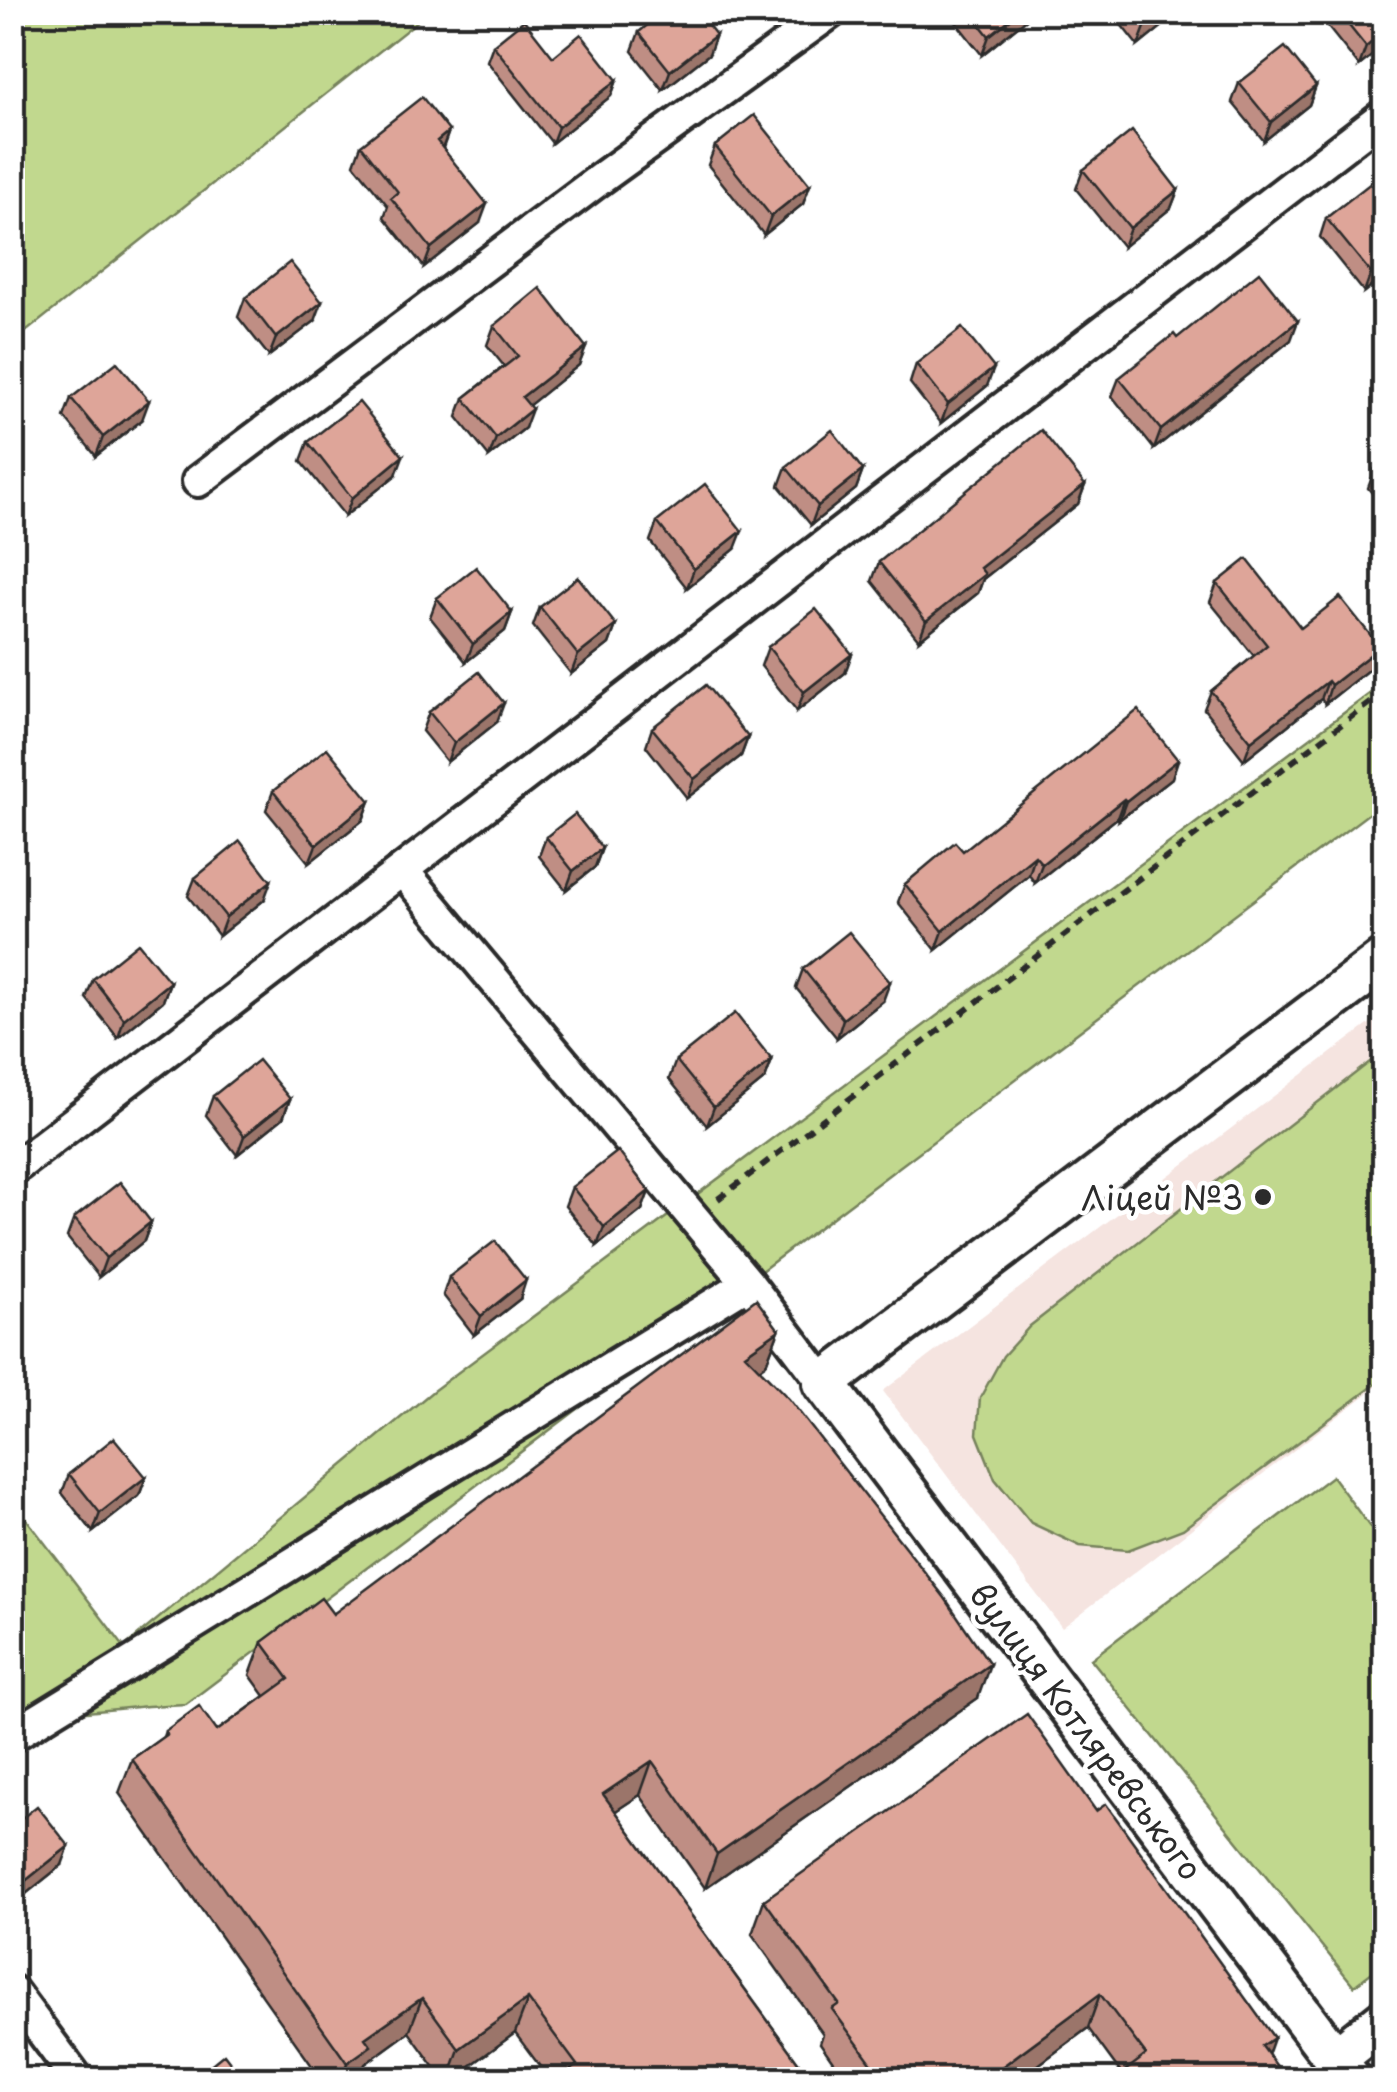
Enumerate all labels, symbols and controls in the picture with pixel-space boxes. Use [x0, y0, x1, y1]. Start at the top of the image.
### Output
place label: Ліцей №3 [1081, 1173, 1243, 1221]
marker: Ліцей №3 [1252, 1186, 1274, 1208]
street label: вулиця Котляревського [959, 1572, 1215, 1890]

